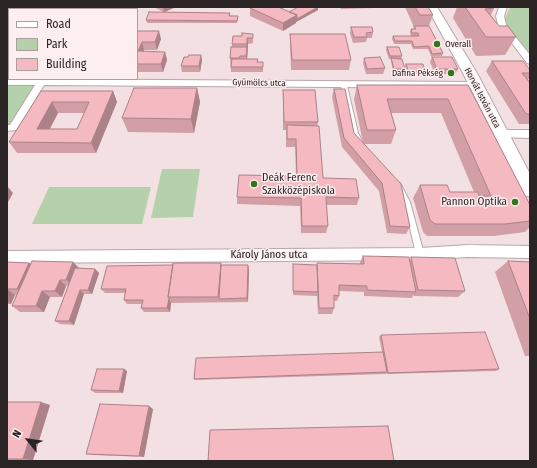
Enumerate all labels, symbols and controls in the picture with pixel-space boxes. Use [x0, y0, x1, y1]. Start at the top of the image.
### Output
legend [8, 8, 138, 80]
text: Road [46, 17, 71, 31]
text: Park [46, 37, 67, 51]
marker: Overall [432, 39, 442, 49]
place label: Overall [445, 39, 471, 49]
text: Building [46, 57, 86, 71]
street label: Horvát István utca [462, 66, 502, 130]
place label: Dafina Pékség [392, 68, 443, 78]
marker: Dafina Pékség [446, 68, 456, 78]
street label: Gyümölcs utca [232, 77, 286, 89]
place label: Deák Ferenc Szakközépiskola [262, 171, 335, 197]
marker: Deák Ferenc Szakközépiskola [249, 179, 259, 189]
place label: Pannon Optika [441, 195, 507, 209]
marker: Pannon Optika [510, 197, 520, 207]
street label: Károly János utca [230, 248, 308, 262]
north arrow [8, 420, 48, 460]
text: N [10, 428, 24, 440]

